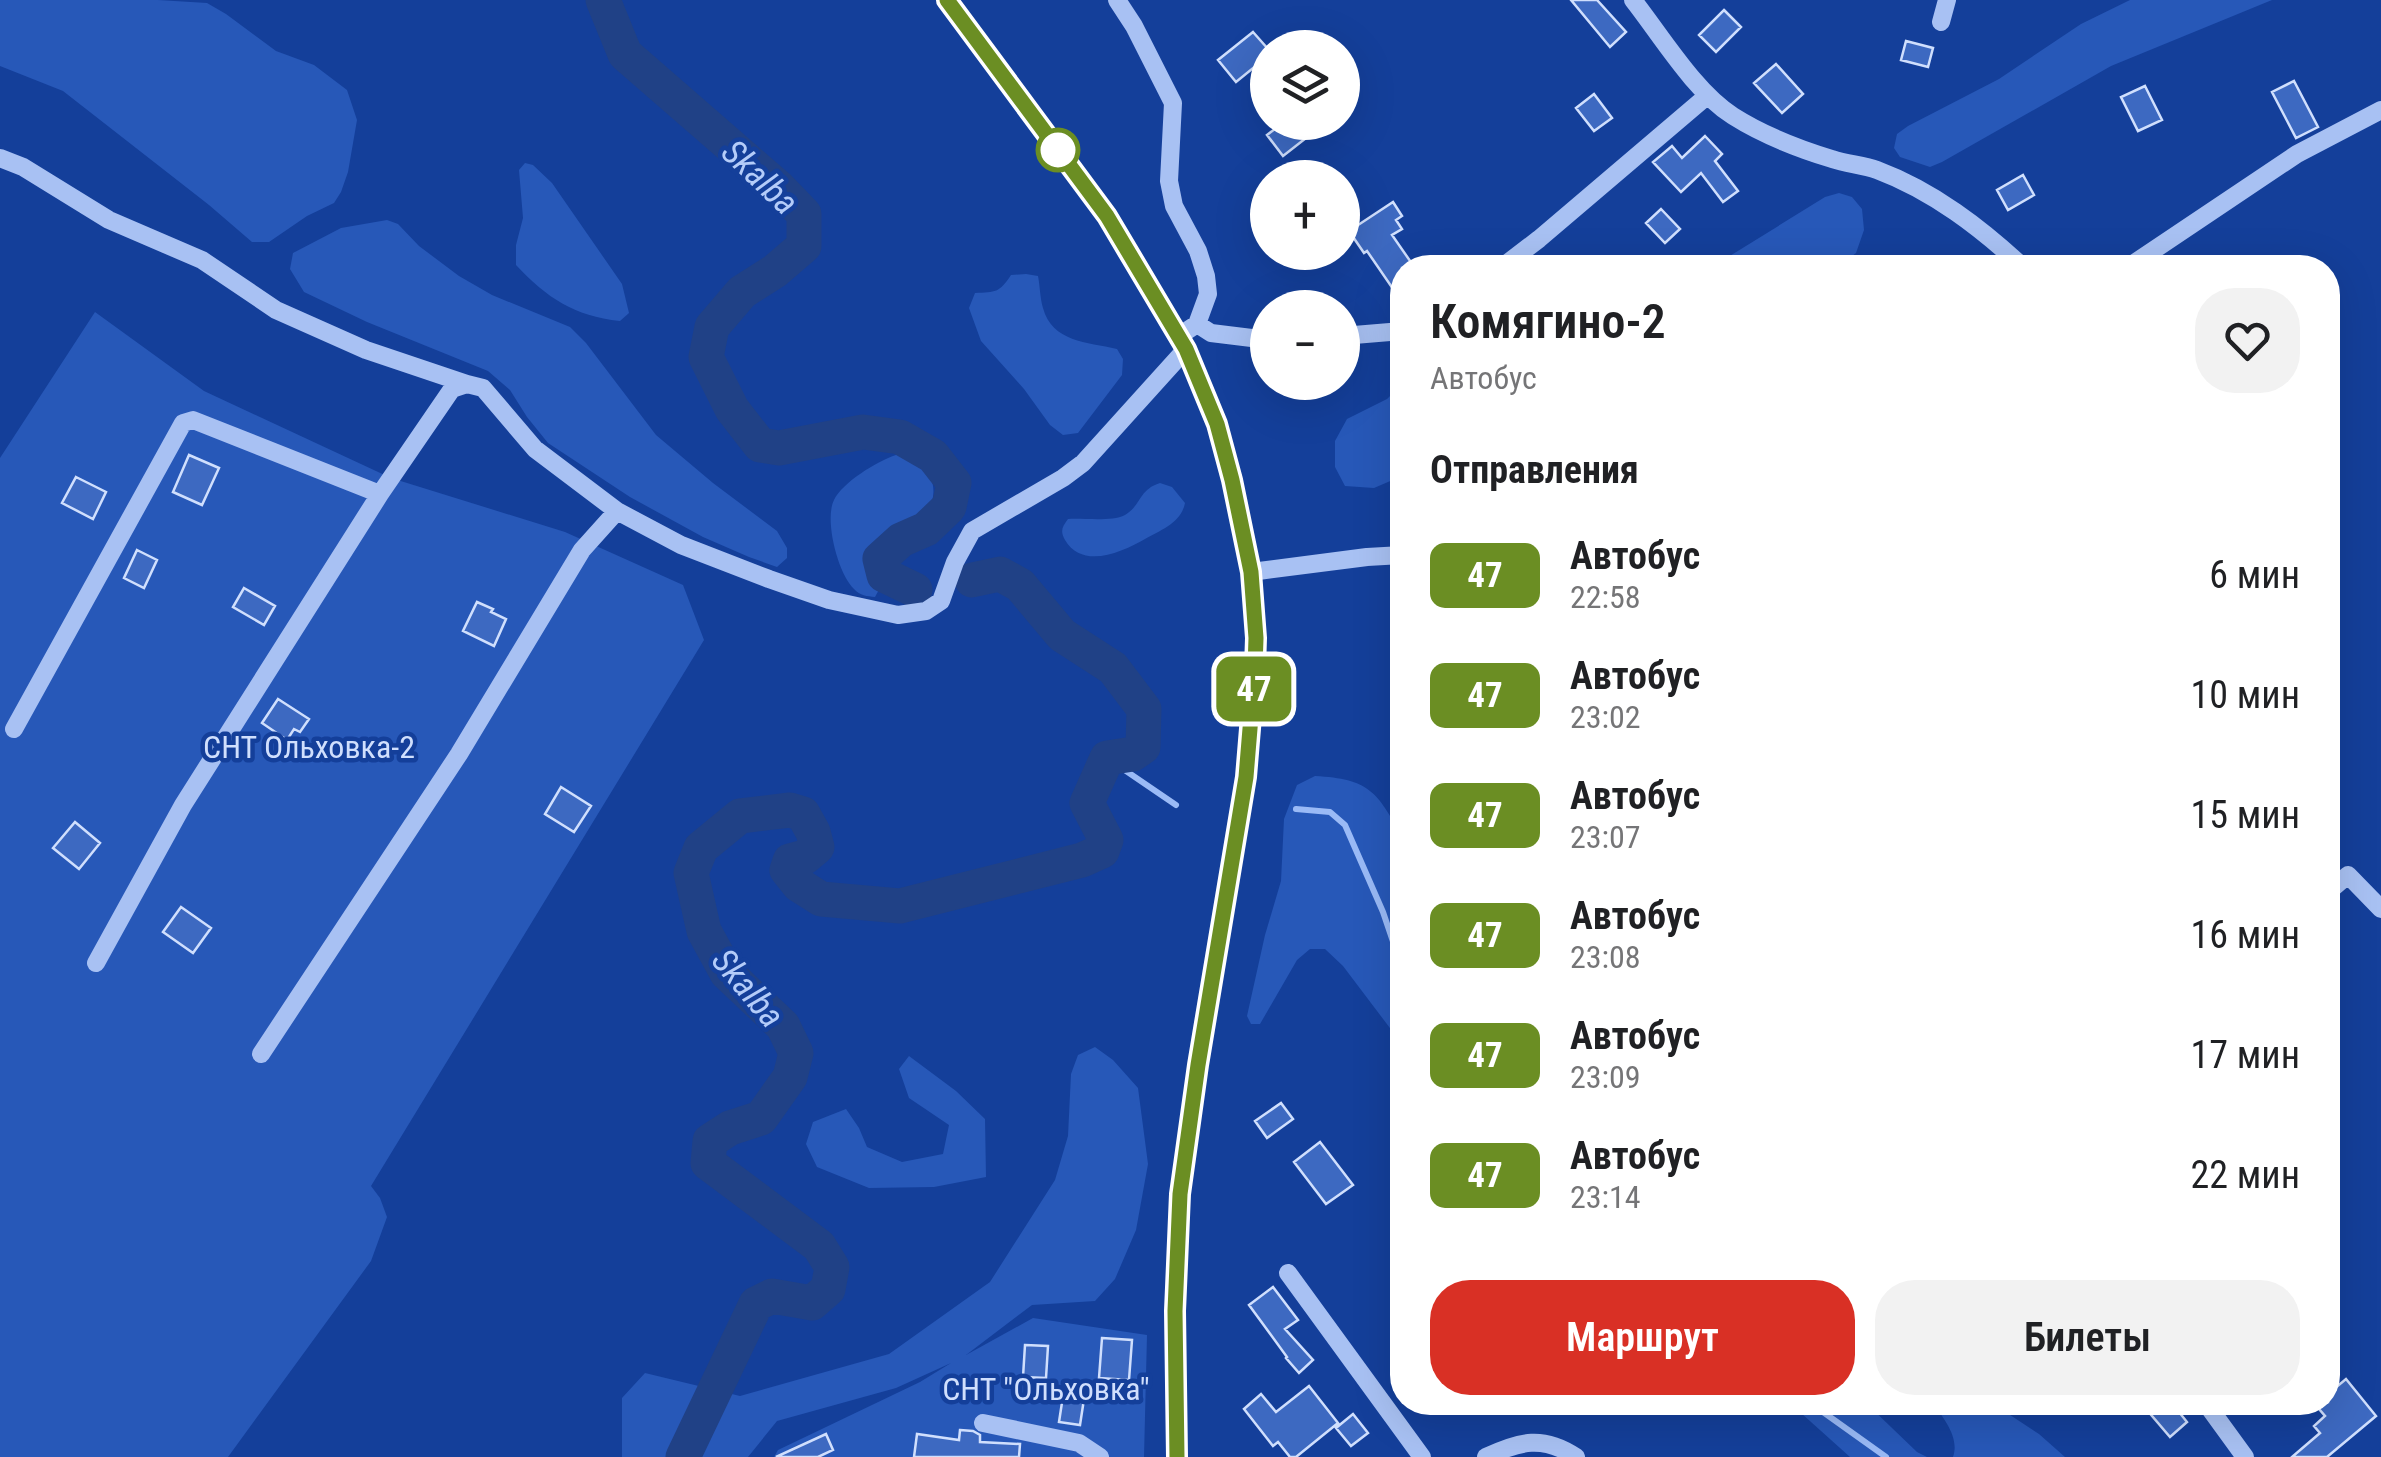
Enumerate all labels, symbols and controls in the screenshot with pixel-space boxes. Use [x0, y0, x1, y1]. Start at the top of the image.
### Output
map controls [1250, 30, 1360, 400]
button: layers [1250, 30, 1360, 140]
unlabelled marker [1037, 129, 1079, 171]
water label: Skalba [713, 131, 806, 223]
button: + [1250, 160, 1360, 270]
button: heart [2195, 288, 2300, 393]
button: − [1250, 290, 1360, 400]
text: Комягино-2 [1430, 293, 1666, 350]
text: Автобус [1430, 359, 1537, 397]
text: Отправления [1430, 448, 1639, 492]
text: Автобус [1570, 534, 1700, 578]
text: 6 мин [2209, 553, 2300, 597]
text: 47 [1467, 555, 1503, 596]
text: 22:58 [1570, 578, 1641, 616]
text: Автобус [1570, 654, 1700, 698]
line badge: 47 [1209, 656, 1299, 722]
text: 47 [1236, 669, 1272, 710]
text: 10 мин [2191, 673, 2300, 717]
text: 47 [1467, 675, 1503, 716]
text: 23:02 [1570, 698, 1641, 736]
park label: СНТ Ольховка-2 [203, 728, 415, 766]
text: Автобус [1570, 774, 1700, 818]
text: 15 мин [2191, 793, 2300, 837]
text: 47 [1467, 795, 1503, 836]
text: 23:07 [1570, 818, 1641, 856]
text: Автобус [1570, 894, 1700, 938]
text: 16 мин [2191, 913, 2300, 957]
text: 47 [1467, 915, 1503, 956]
text: 23:08 [1570, 938, 1641, 976]
water label: Skalba [703, 941, 792, 1036]
text: Автобус [1570, 1014, 1700, 1058]
text: 17 мин [2191, 1033, 2300, 1077]
text: 47 [1467, 1035, 1503, 1076]
text: 23:09 [1570, 1058, 1641, 1096]
text: Автобус [1570, 1134, 1700, 1178]
text: 22 мин [2191, 1153, 2300, 1197]
text: 47 [1467, 1155, 1503, 1196]
text: 23:14 [1570, 1178, 1641, 1216]
button: Маршрут [1430, 1280, 1855, 1395]
button: Билеты [1875, 1280, 2300, 1395]
park label: СНТ "Ольховка" [942, 1370, 1150, 1408]

